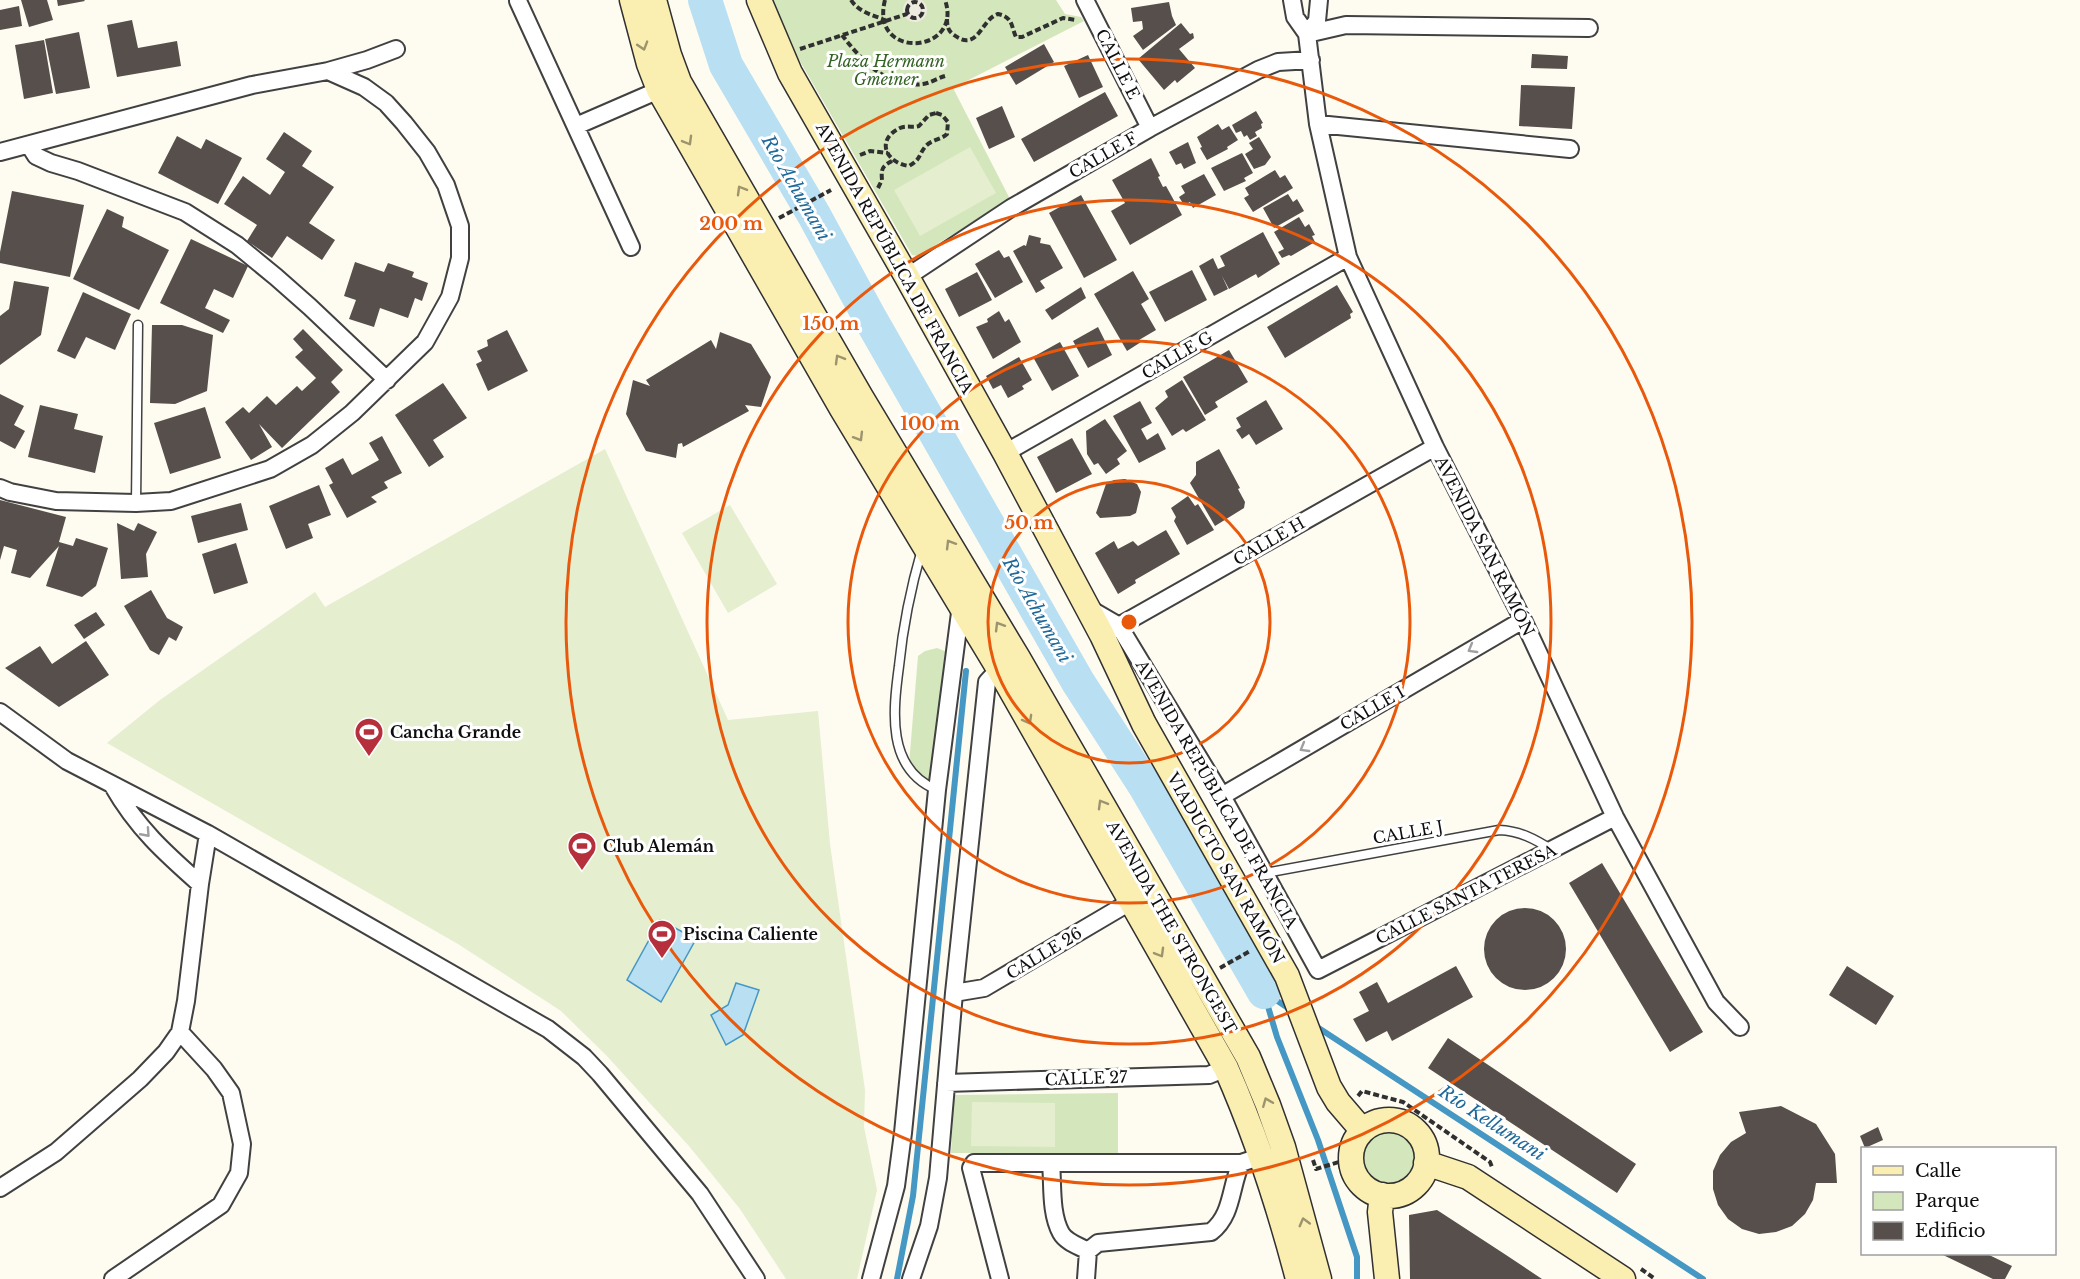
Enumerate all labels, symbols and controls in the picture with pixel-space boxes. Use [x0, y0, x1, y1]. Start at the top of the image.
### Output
street label: CALLE E [1092, 25, 1144, 103]
one-way arrow [636, 40, 648, 51]
park label: Plaza Hermann Gmeiner [826, 51, 945, 89]
street label: AVENIDA REPÚBLICA DE FRANCIA [811, 118, 978, 398]
street label: CALLE F [1065, 127, 1141, 183]
water label: Río Achumani [756, 130, 836, 245]
one-way arrow [681, 135, 692, 145]
one-way arrow [737, 186, 749, 196]
text: 200 m [699, 213, 763, 235]
text: 150 m [803, 313, 860, 335]
street label: CALLE G [1138, 327, 1216, 383]
one-way arrow [835, 354, 846, 365]
text: 100 m [900, 413, 960, 435]
one-way arrow [852, 431, 863, 441]
street label: AVENIDA SAN RAMÓN [1430, 452, 1539, 639]
text: 50 m [1005, 512, 1054, 534]
street label: CALLE H [1230, 512, 1309, 570]
one-way arrow [946, 540, 958, 550]
water label: Río Achumani [997, 552, 1077, 667]
centre of rings [1119, 612, 1139, 632]
one-way arrow [995, 622, 1007, 632]
one-way arrow [1468, 642, 1478, 654]
street label: AVENIDA REPÚBLICA DE FRANCIA [1131, 655, 1303, 932]
street label: CALLE I [1336, 682, 1408, 734]
one-way arrow [1020, 714, 1032, 724]
sports icon: Cancha Grande [353, 716, 385, 758]
place label: Cancha Grande [390, 722, 521, 742]
one-way arrow [1300, 741, 1310, 752]
street label: VIADUCTO SAN RAMÓN [1162, 768, 1289, 967]
one-way arrow [1097, 800, 1109, 810]
street label: AVENIDA THE STRONGEST [1102, 816, 1241, 1037]
street label: CALLE J [1371, 816, 1445, 848]
one-way arrow [139, 827, 150, 837]
sports icon: Club Alemán [566, 830, 598, 872]
place label: Club Alemán [603, 836, 714, 856]
street label: CALLE SANTA TERESA [1372, 839, 1560, 948]
sports icon: Piscina Caliente [646, 918, 678, 960]
street label: CALLE 26 [1003, 923, 1085, 983]
place label: Piscina Caliente [683, 924, 818, 944]
one-way arrow [1152, 947, 1164, 957]
street label: CALLE 27 [1044, 1067, 1129, 1089]
water label: Río Kellumani [1434, 1080, 1550, 1166]
one-way arrow [1262, 1097, 1274, 1108]
legend [1861, 1147, 2056, 1255]
text: Calle [1915, 1160, 1961, 1182]
text: Parque [1915, 1190, 1980, 1212]
one-way arrow [1299, 1218, 1312, 1228]
text: Edificio [1915, 1220, 1986, 1242]

